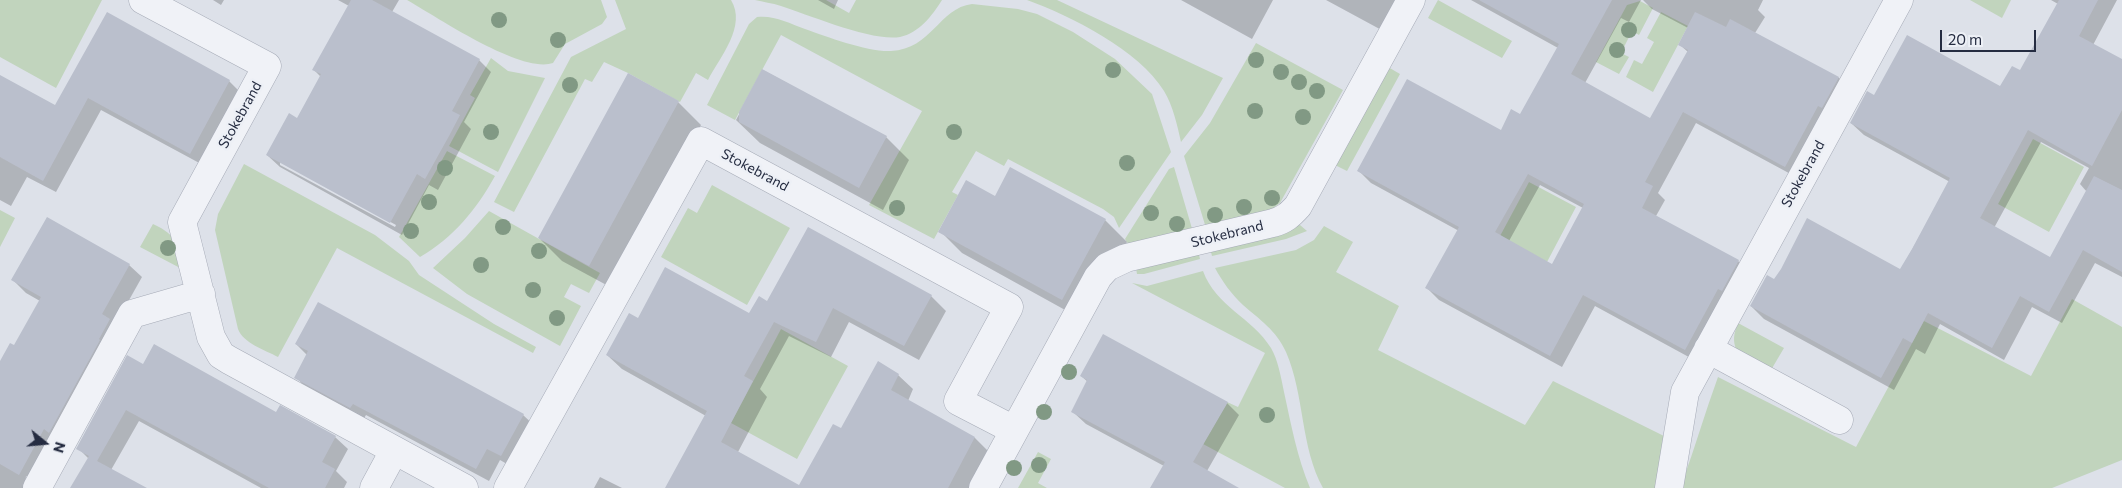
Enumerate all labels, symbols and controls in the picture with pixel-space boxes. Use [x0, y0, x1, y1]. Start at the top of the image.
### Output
scale bar [1942, 20, 2038, 52]
text: 20 m [1948, 30, 1982, 48]
street label: Stokebrand [215, 79, 265, 151]
street label: Stokebrand [1778, 138, 1828, 210]
street label: Stokebrand [718, 145, 792, 195]
street label: Stokebrand [1189, 217, 1265, 251]
north arrow [20, 418, 70, 468]
text: N [50, 440, 69, 455]

